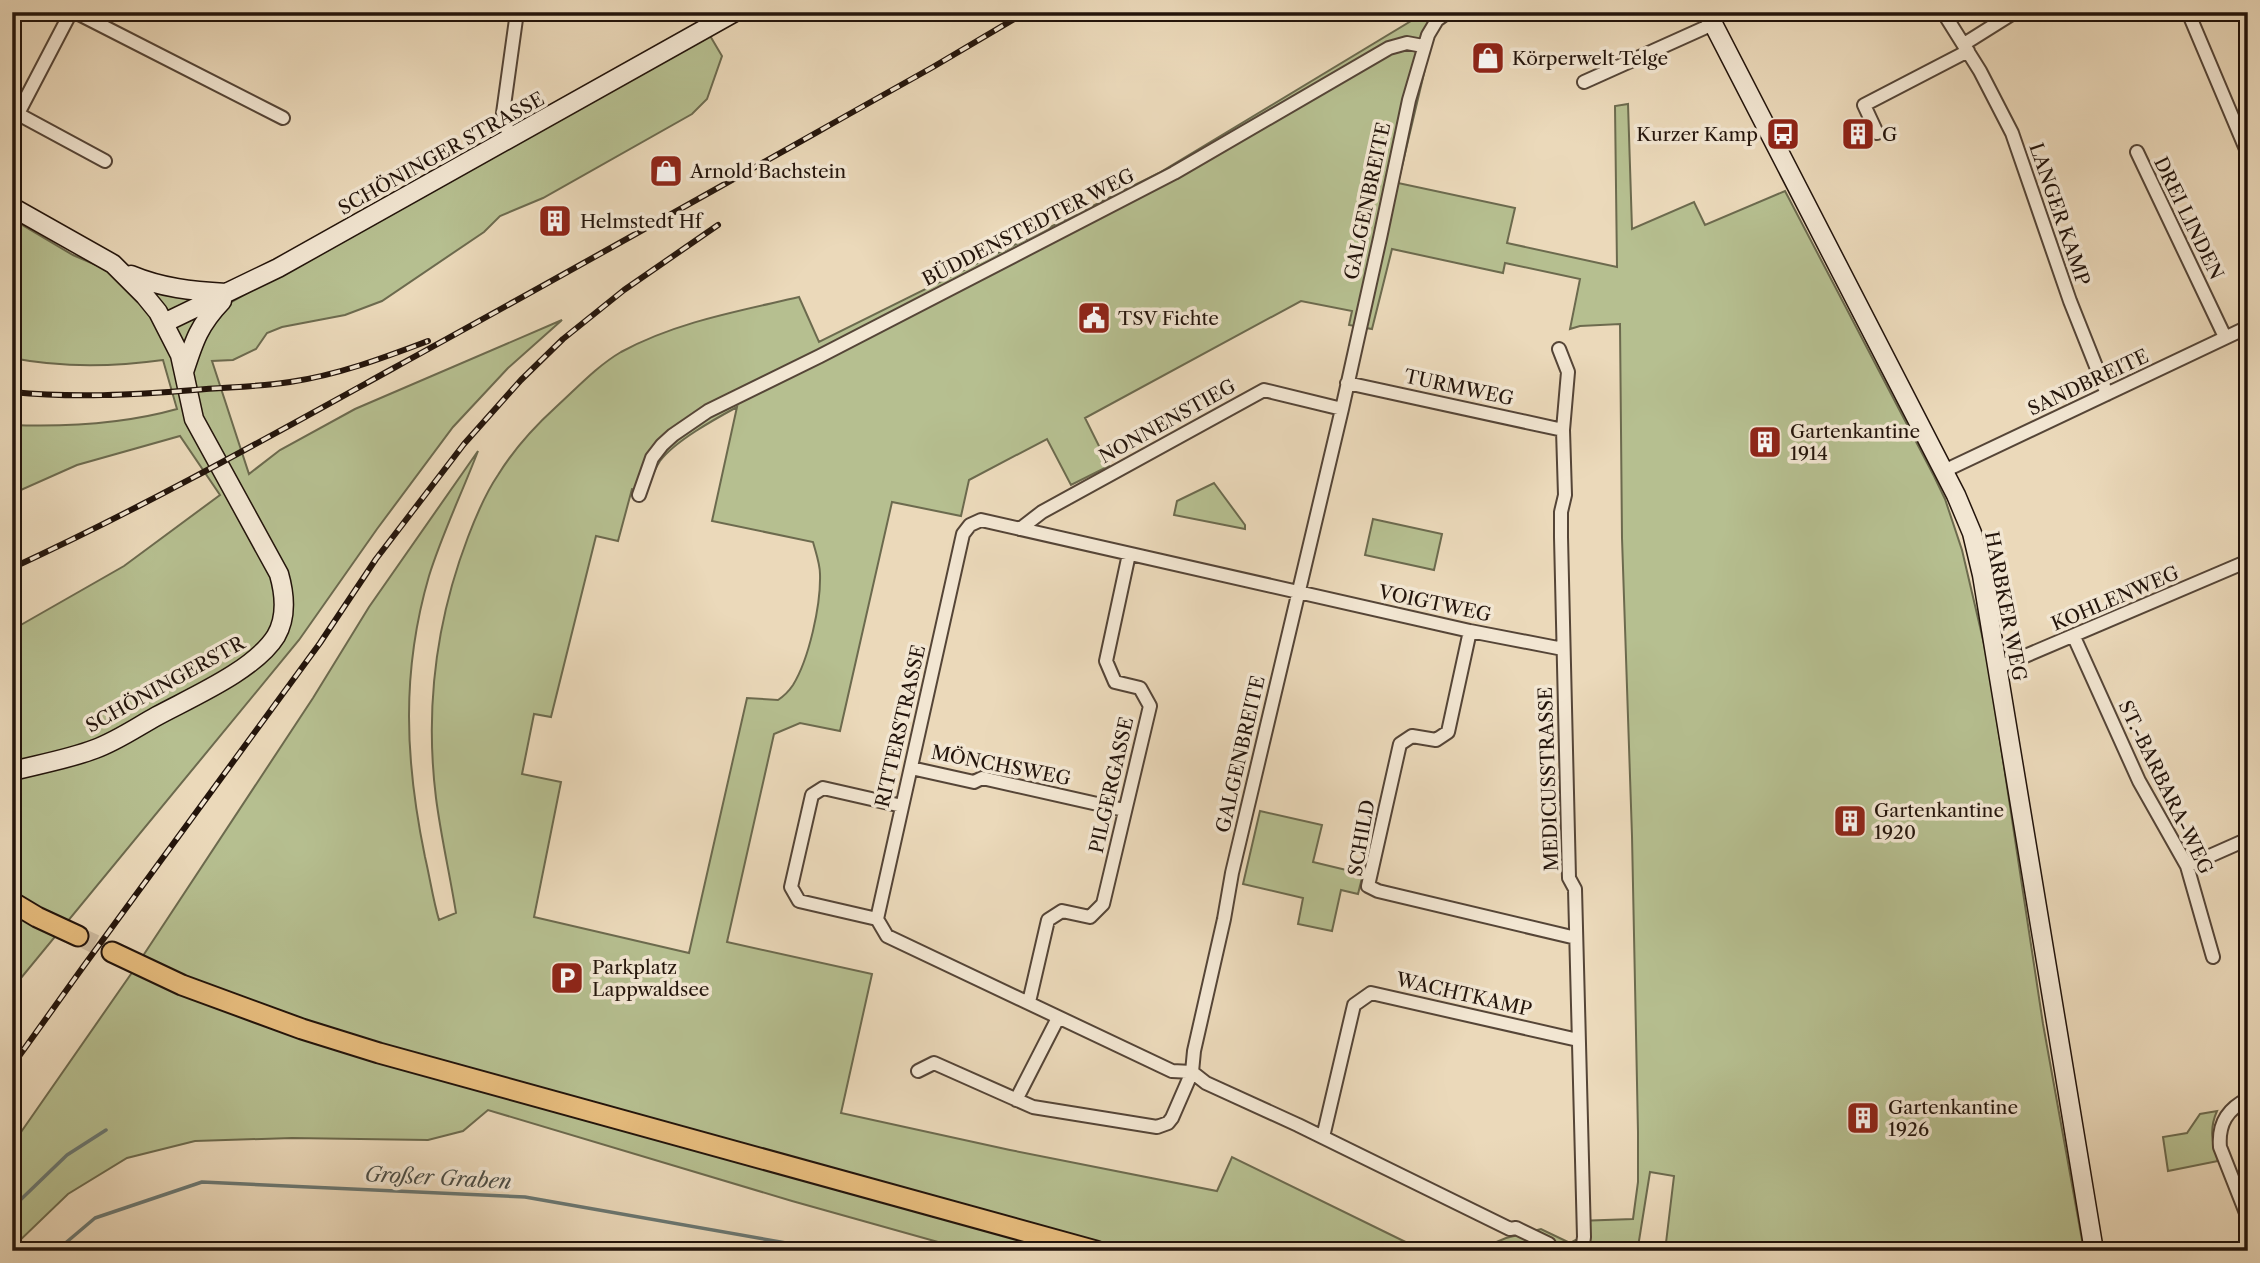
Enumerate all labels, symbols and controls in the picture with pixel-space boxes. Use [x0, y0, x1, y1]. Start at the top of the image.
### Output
shop icon: Körperwelt Telge [1469, 39, 1507, 77]
place label: Körperwelt Telge [1512, 47, 1668, 70]
street label: SCHÖNINGER STRASSE [334, 87, 548, 220]
bus stop icon: Kurzer Kamp [1764, 115, 1802, 153]
building icon: G [1839, 115, 1877, 153]
street label: GALGENBREITE [1340, 120, 1395, 282]
place label: Kurzer Kamp [1636, 123, 1758, 146]
place label: G [1882, 123, 1897, 146]
street label: LANGER KAMP [2024, 140, 2095, 288]
shop icon: Arnold Bachstein [647, 152, 685, 190]
street label: DREI LINDEN [2149, 153, 2228, 283]
place label: Arnold Bachstein [689, 160, 846, 183]
street label: BÜDDENSTEDTER WEG [918, 164, 1138, 291]
building icon: Helmstedt Hf [536, 202, 574, 240]
place label: Helmstedt Hf [580, 210, 704, 233]
public building icon: TSV Fichte [1075, 299, 1113, 337]
place label: TSV Fichte [1118, 307, 1219, 330]
street label: SANDBREITE [2024, 344, 2152, 420]
street label: TURMWEG [1402, 365, 1516, 410]
street label: NONNENSTIEG [1095, 374, 1239, 468]
place label: Gartenkantine 1914 [1790, 420, 1920, 465]
building icon: Gartenkantine 1914 [1746, 423, 1784, 461]
street label: HARBKER WEG [1980, 529, 2031, 683]
street label: KOHLENWEG [2048, 561, 2182, 636]
street label: VOIGTWEG [1376, 580, 1493, 627]
street label: SCHÖNINGERSTR [82, 631, 250, 738]
street label: RITTERSTRASSE [871, 643, 930, 810]
street label: GALGENBREITE [1211, 673, 1270, 835]
street label: MEDICUSSTRASSE [1534, 686, 1563, 872]
street label: ST.-BARBARA-WEG [2113, 697, 2218, 878]
street label: PILGERGASSE [1085, 715, 1138, 855]
street label: MÖNCHSWEG [929, 741, 1073, 790]
street label: SCHILD [1343, 798, 1380, 878]
place label: Gartenkantine 1920 [1874, 799, 2004, 844]
building icon: Gartenkantine 1920 [1831, 802, 1869, 840]
place label: Parkplatz Lappwaldsee [592, 956, 709, 1001]
parking icon: Parkplatz Lappwaldsee [548, 959, 586, 997]
street label: WACHTKAMP [1393, 967, 1534, 1021]
place label: Gartenkantine 1926 [1888, 1096, 2018, 1141]
building icon: Gartenkantine 1926 [1844, 1099, 1882, 1137]
water label: Großer Graben [364, 1161, 512, 1194]

